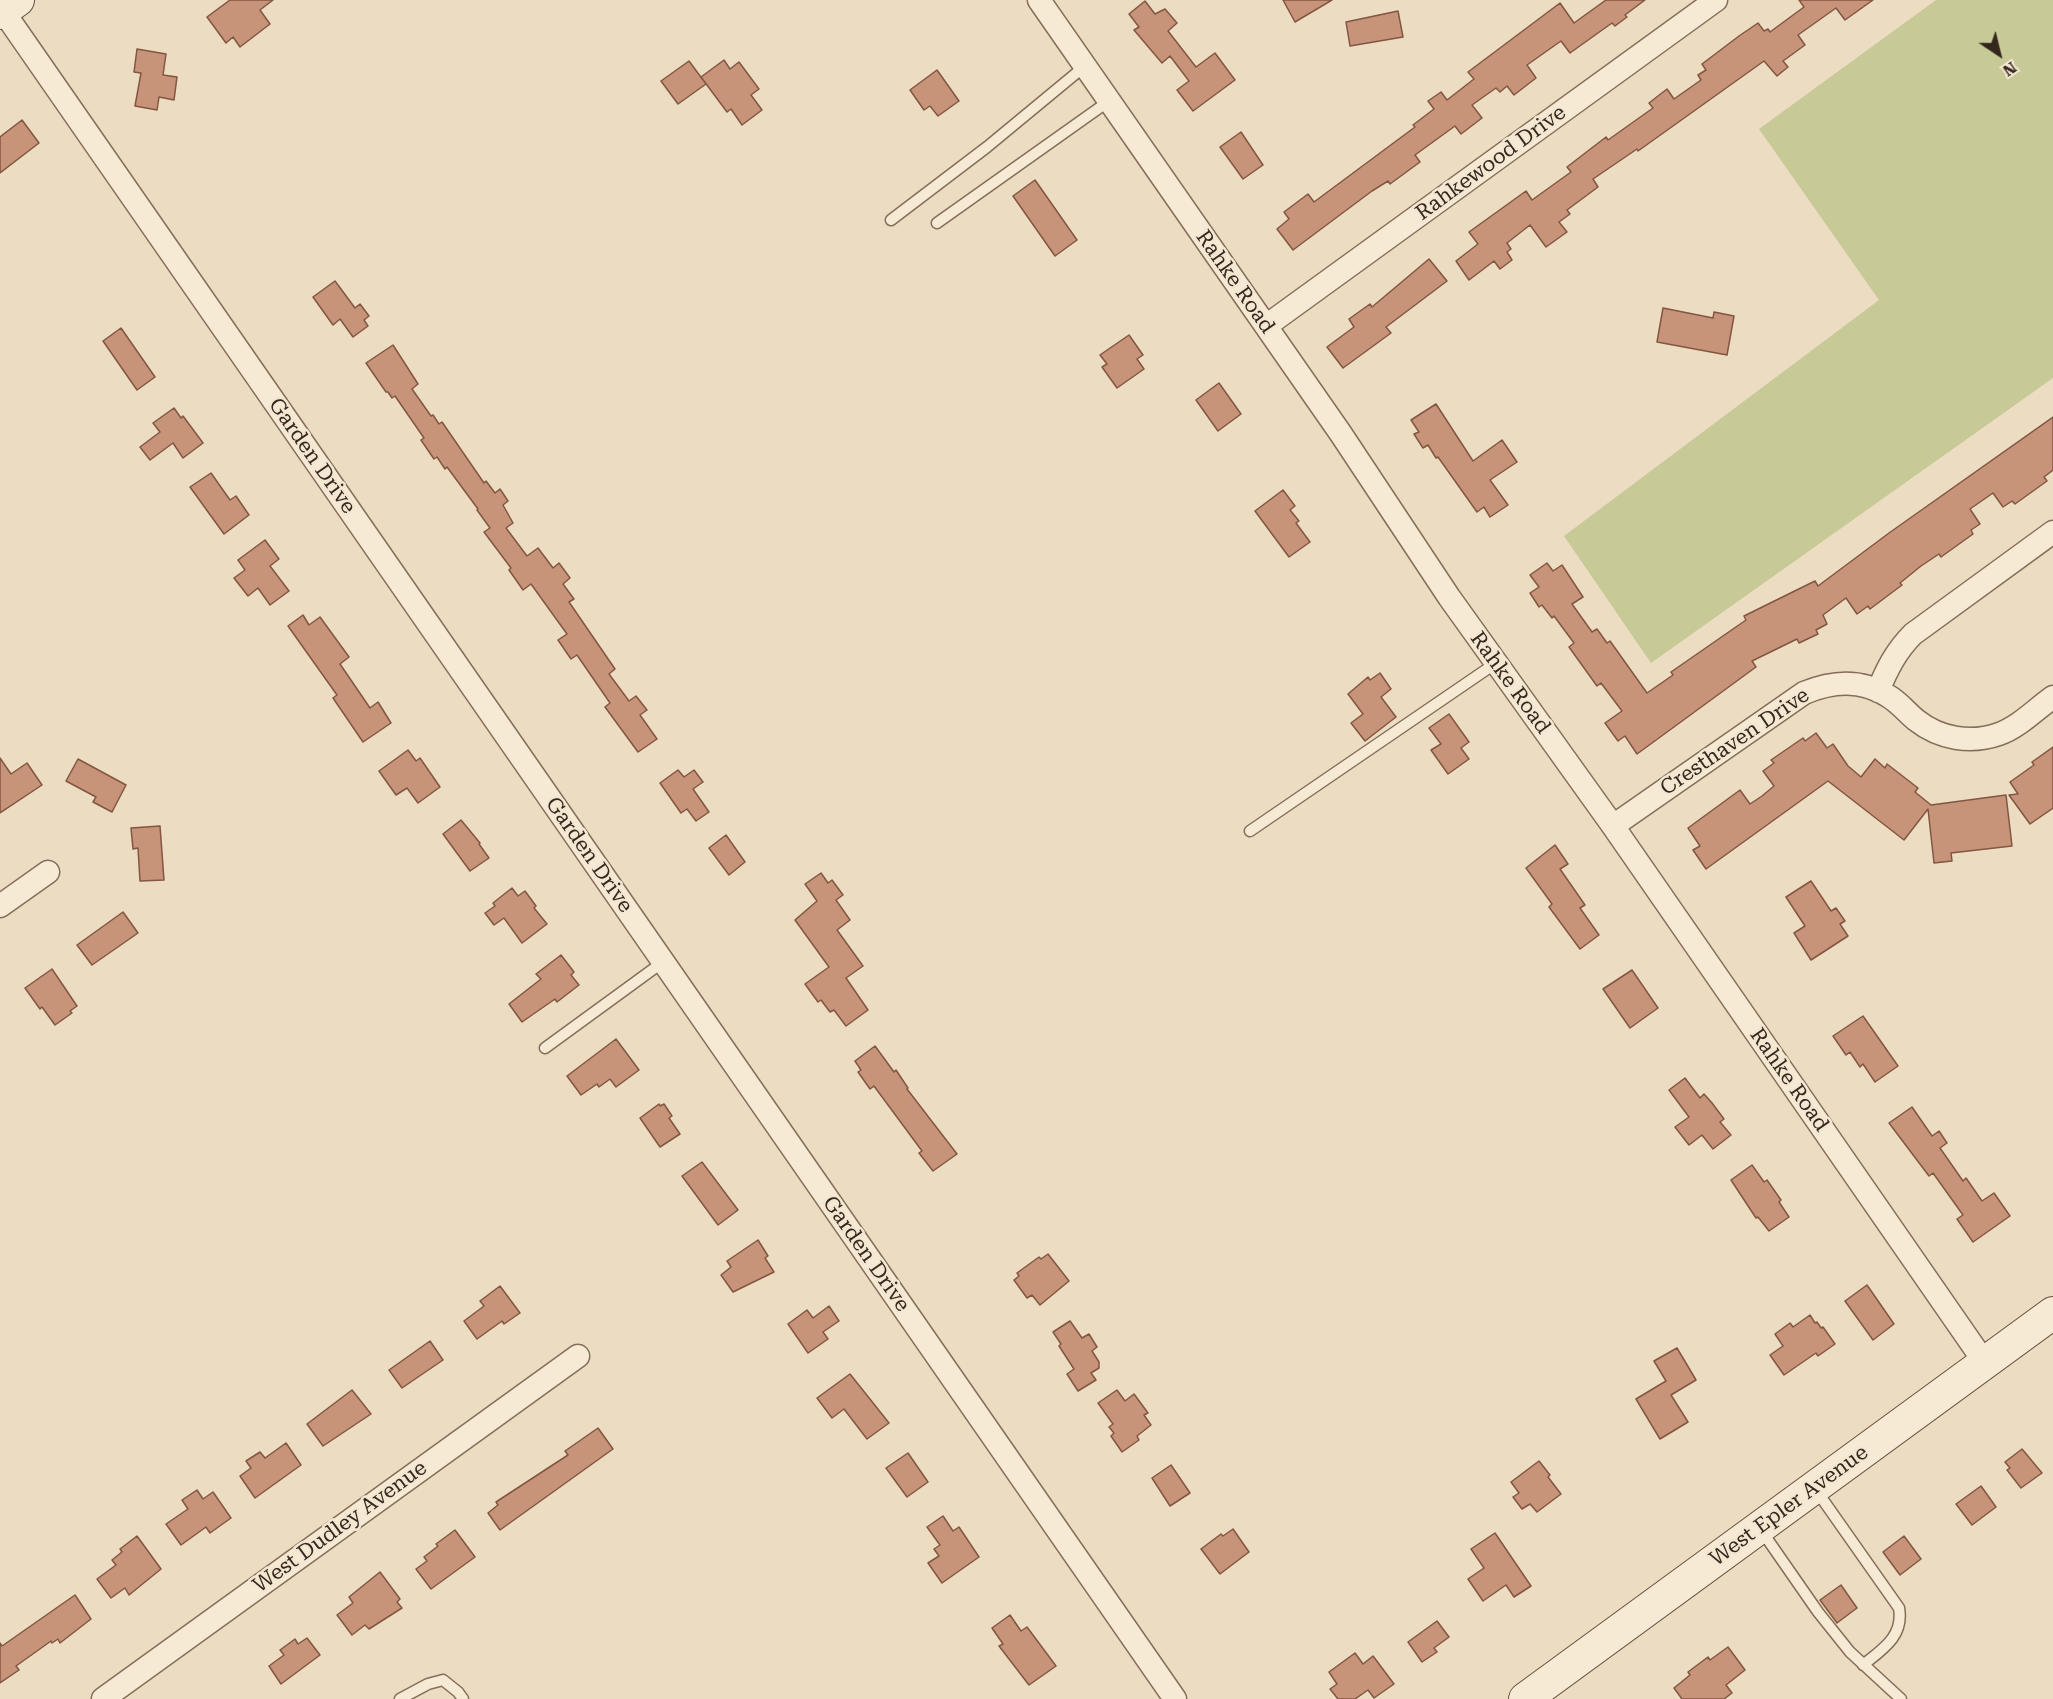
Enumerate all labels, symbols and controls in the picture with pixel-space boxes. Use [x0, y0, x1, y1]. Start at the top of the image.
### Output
north arrow [1969, 24, 2029, 84]
text: N [1999, 58, 2020, 80]
street label: Rahkewood Drive [1411, 100, 1571, 226]
street label: Rahke Road [1190, 226, 1280, 338]
street label: Garden Drive [263, 393, 361, 519]
street label: Rahke Road [1464, 627, 1556, 739]
street label: Cresthaven Drive [1656, 683, 1814, 801]
street label: Garden Drive [540, 792, 638, 918]
street label: Rahke Road [1744, 1024, 1834, 1136]
street label: Garden Drive [817, 1191, 915, 1317]
street label: West Epler Avenue [1705, 1440, 1873, 1572]
street label: West Dudley Avenue [248, 1455, 432, 1599]

